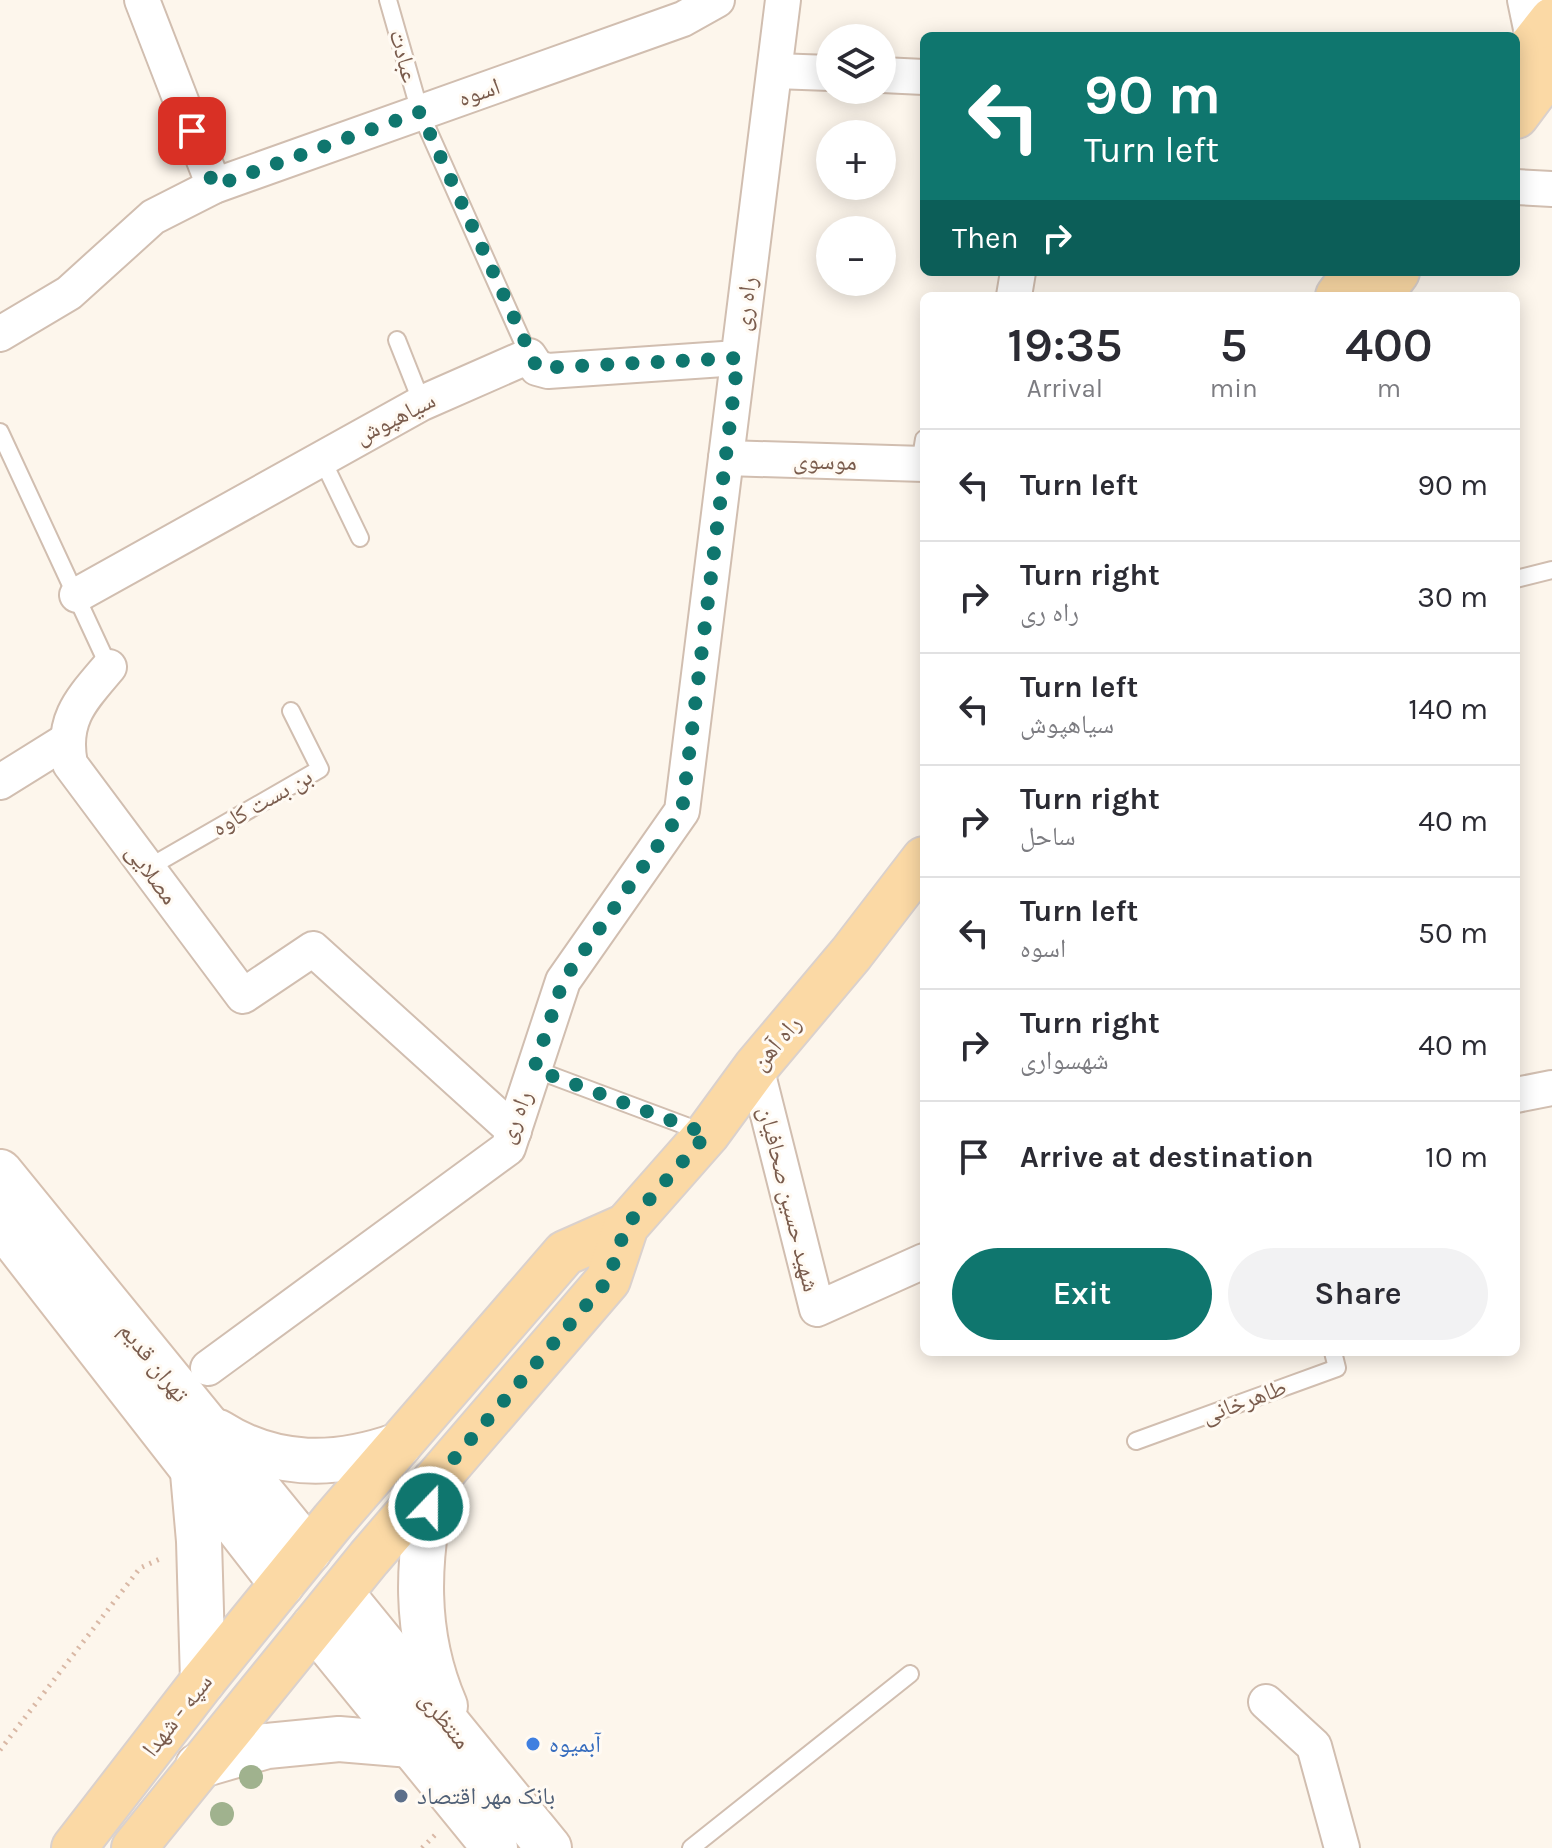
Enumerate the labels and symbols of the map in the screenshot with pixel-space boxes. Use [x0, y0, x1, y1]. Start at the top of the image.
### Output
street label: عبادت [384, 26, 424, 86]
street label: اسوه [454, 72, 504, 112]
pin [158, 97, 226, 165]
street label: راه ری [728, 275, 762, 333]
street label: سیاهپوش [350, 386, 440, 450]
street label: موسوی [793, 446, 857, 476]
street label: بن بست کاوه [207, 762, 317, 842]
street label: مصلایی [120, 838, 184, 910]
street label: راه آهن [745, 1010, 807, 1076]
street label: راه ری [492, 1086, 538, 1148]
street label: شهید حسین صحافیان [752, 1103, 826, 1295]
street label: تهران قدیم [112, 1316, 195, 1409]
street label: طاهرخانی [1198, 1373, 1290, 1429]
position arrow [387, 1465, 471, 1549]
street label: سپه - شهدا [136, 1668, 218, 1762]
street label: منتظری [413, 1685, 477, 1755]
place label: آبمیوه [549, 1730, 602, 1758]
marker: آبمیوه [524, 1735, 542, 1753]
place label: بانک مهر اقتصاد [417, 1782, 555, 1810]
marker: بانک مهر اقتصاد [392, 1787, 410, 1805]

